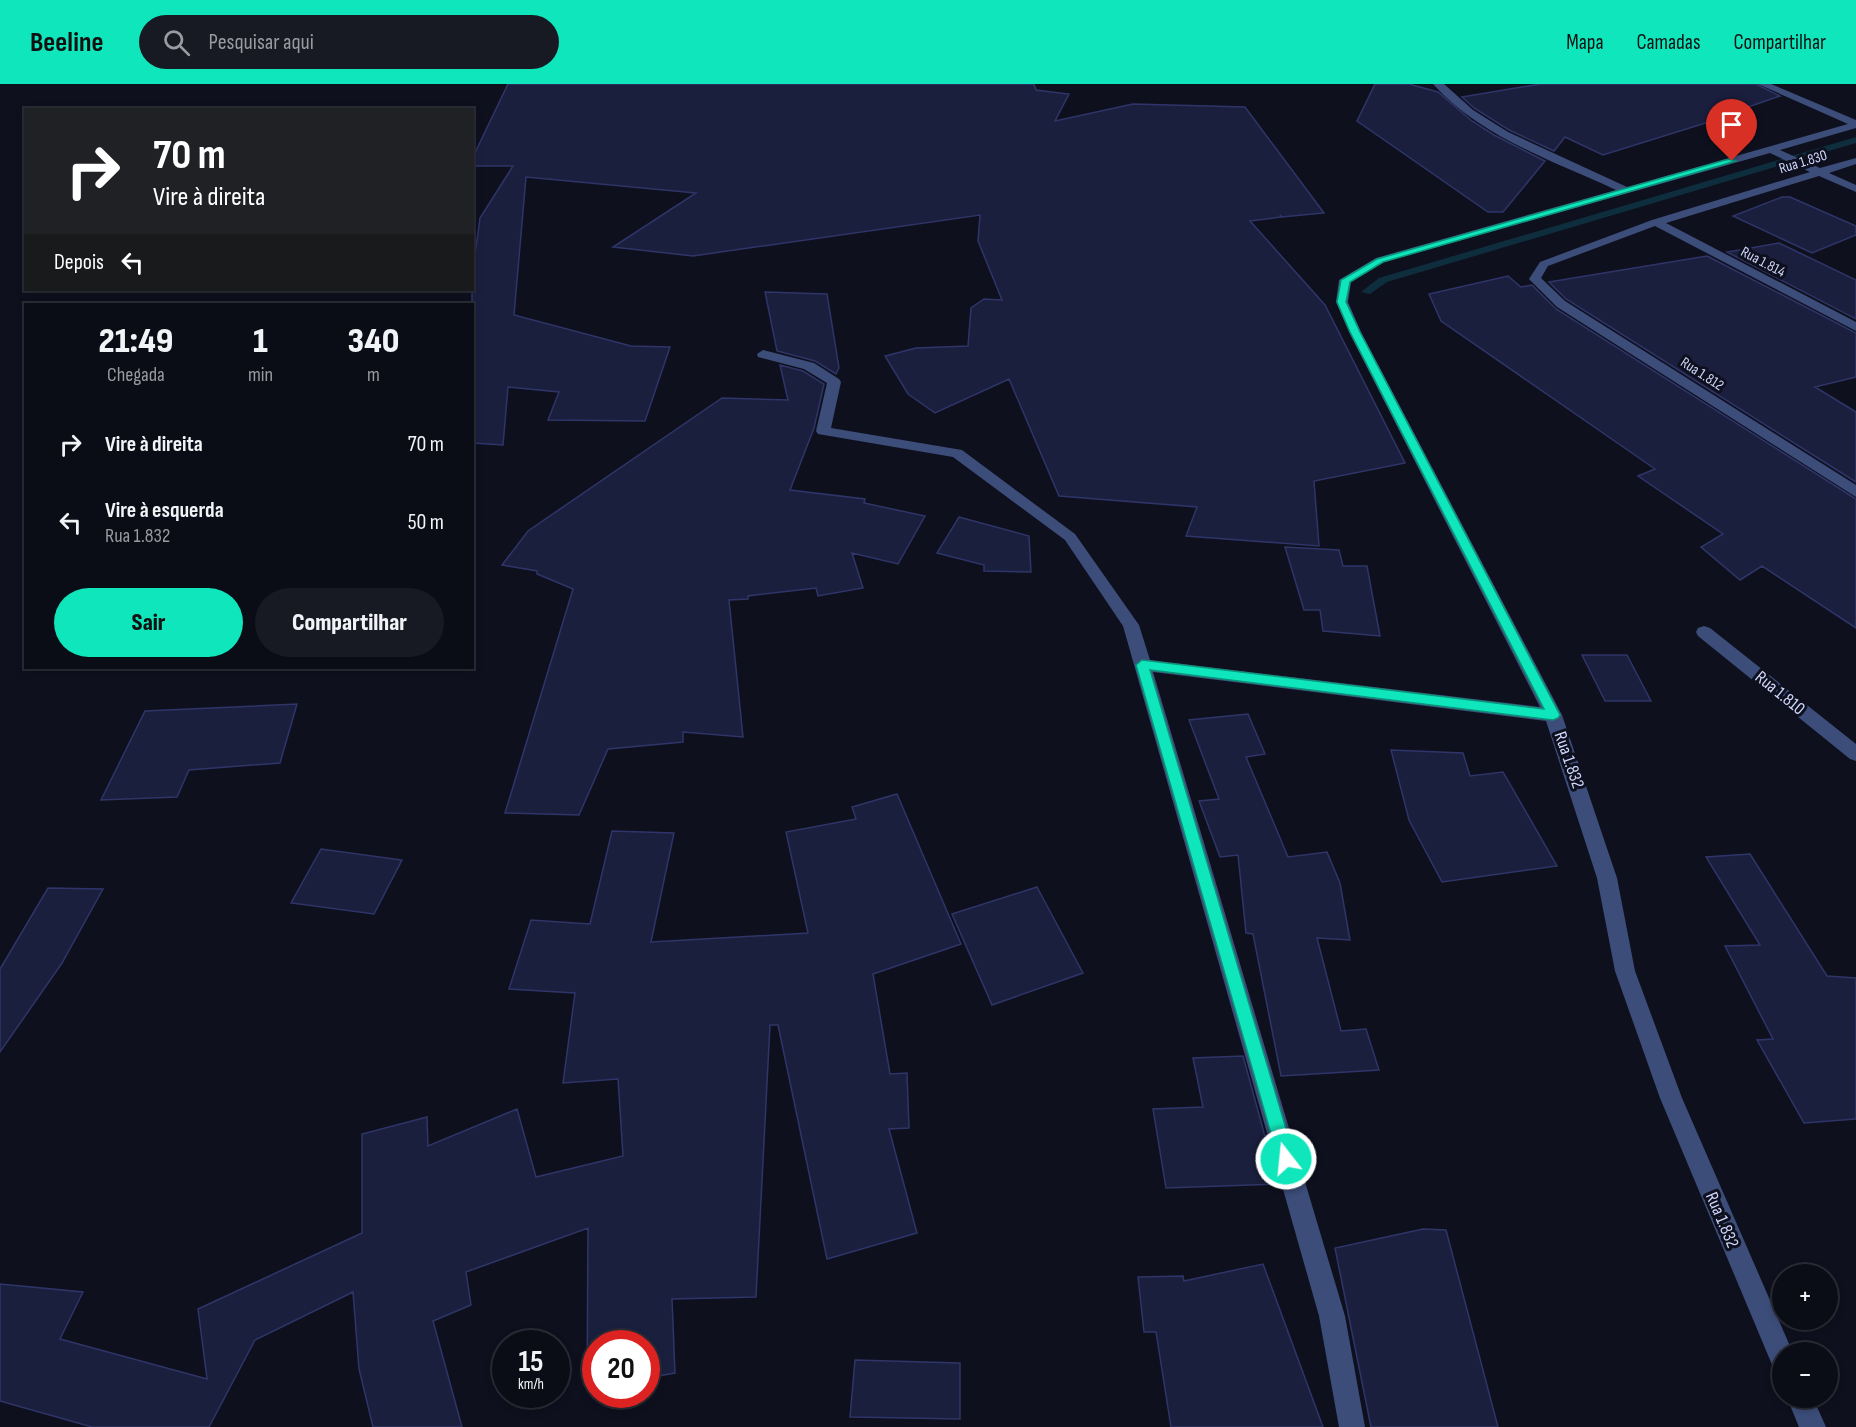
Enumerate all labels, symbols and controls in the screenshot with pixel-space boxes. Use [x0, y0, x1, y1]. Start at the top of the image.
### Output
search box [139, 15, 559, 69]
text: Beeline [30, 26, 103, 59]
icon: search [160, 26, 193, 59]
text: Pesquisar aqui [208, 29, 314, 56]
text: Mapa [1566, 30, 1604, 55]
text: Camadas [1637, 30, 1700, 55]
text: Compartilhar [1733, 30, 1826, 55]
pin [1706, 99, 1757, 161]
icon: arrive [1715, 108, 1748, 141]
text: 70 m [153, 130, 226, 181]
icon: right [54, 132, 132, 210]
street label: Rua 1.830 [1777, 146, 1829, 178]
text: Vire à direita [153, 181, 265, 213]
street label: Rua 1.814 [1737, 242, 1789, 282]
icon: left [116, 246, 149, 279]
text: Depois [54, 249, 104, 276]
text: 21:49 [99, 320, 173, 363]
text: 1 [253, 320, 268, 363]
text: 340 [348, 320, 399, 363]
street label: Rua 1.812 [1677, 353, 1727, 395]
text: Chegada [107, 363, 165, 387]
text: min [248, 363, 273, 387]
text: m [367, 363, 380, 387]
icon: right [54, 428, 87, 461]
text: Vire à direita [105, 431, 203, 458]
text: 70 m [408, 431, 444, 458]
text: Vire à esquerda [105, 497, 224, 524]
icon: left [54, 506, 87, 539]
text: 50 m [408, 509, 444, 536]
text: Rua 1.832 [105, 524, 170, 548]
button: Sair [54, 588, 243, 657]
button: Compartilhar [255, 588, 444, 657]
street label: Rua 1.810 [1751, 667, 1809, 719]
street label: Rua 1.832 [1550, 729, 1588, 791]
position arrow [1254, 1127, 1318, 1191]
street label: Rua 1.832 [1701, 1189, 1743, 1251]
map controls [1772, 1264, 1838, 1408]
button: + [1772, 1264, 1838, 1330]
speed limit sign: 20 [582, 1330, 660, 1408]
button: − [1772, 1342, 1838, 1408]
text: 15 [519, 1344, 544, 1380]
text: km/h [518, 1375, 544, 1394]

